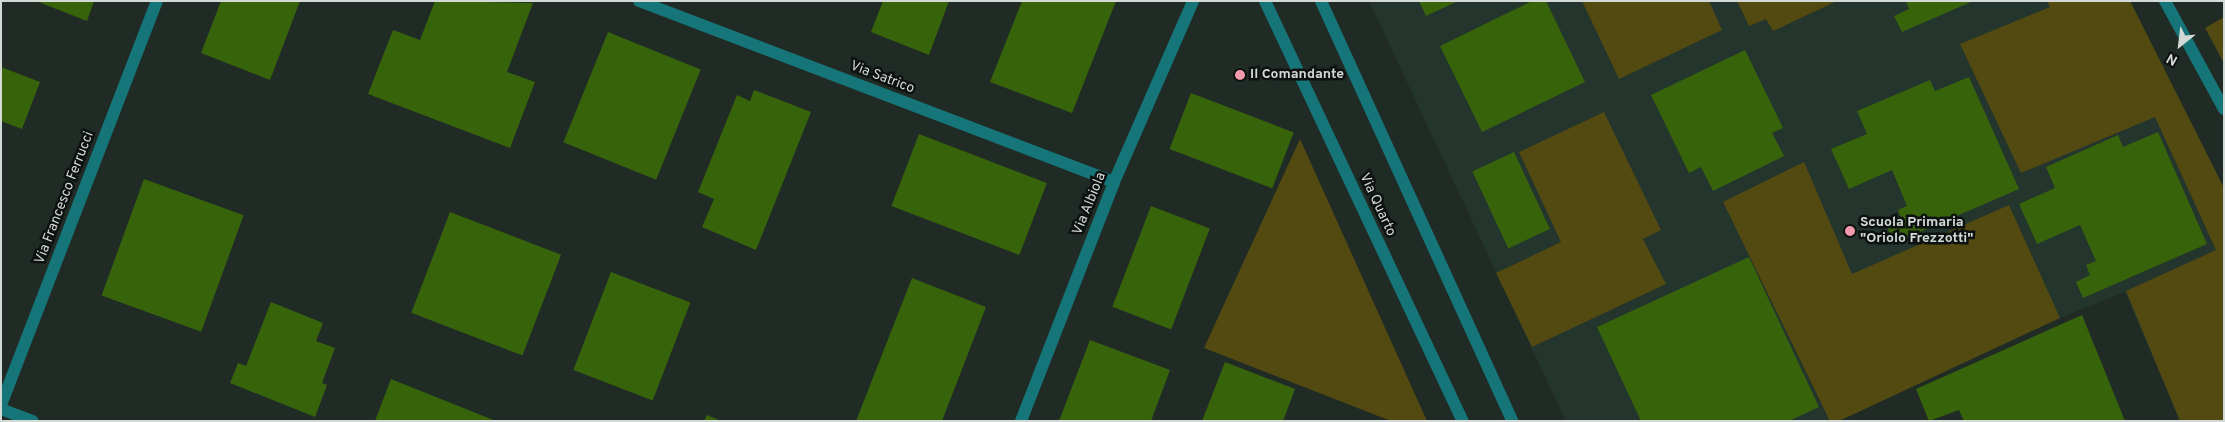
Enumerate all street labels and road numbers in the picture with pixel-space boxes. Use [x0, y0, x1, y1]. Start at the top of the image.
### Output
street label: Via Satrico [847, 58, 917, 98]
street label: Via Francesco Ferrucci [32, 129, 98, 267]
street label: Via Albiola [1070, 170, 1110, 238]
street label: Via Quarto [1355, 171, 1399, 239]

